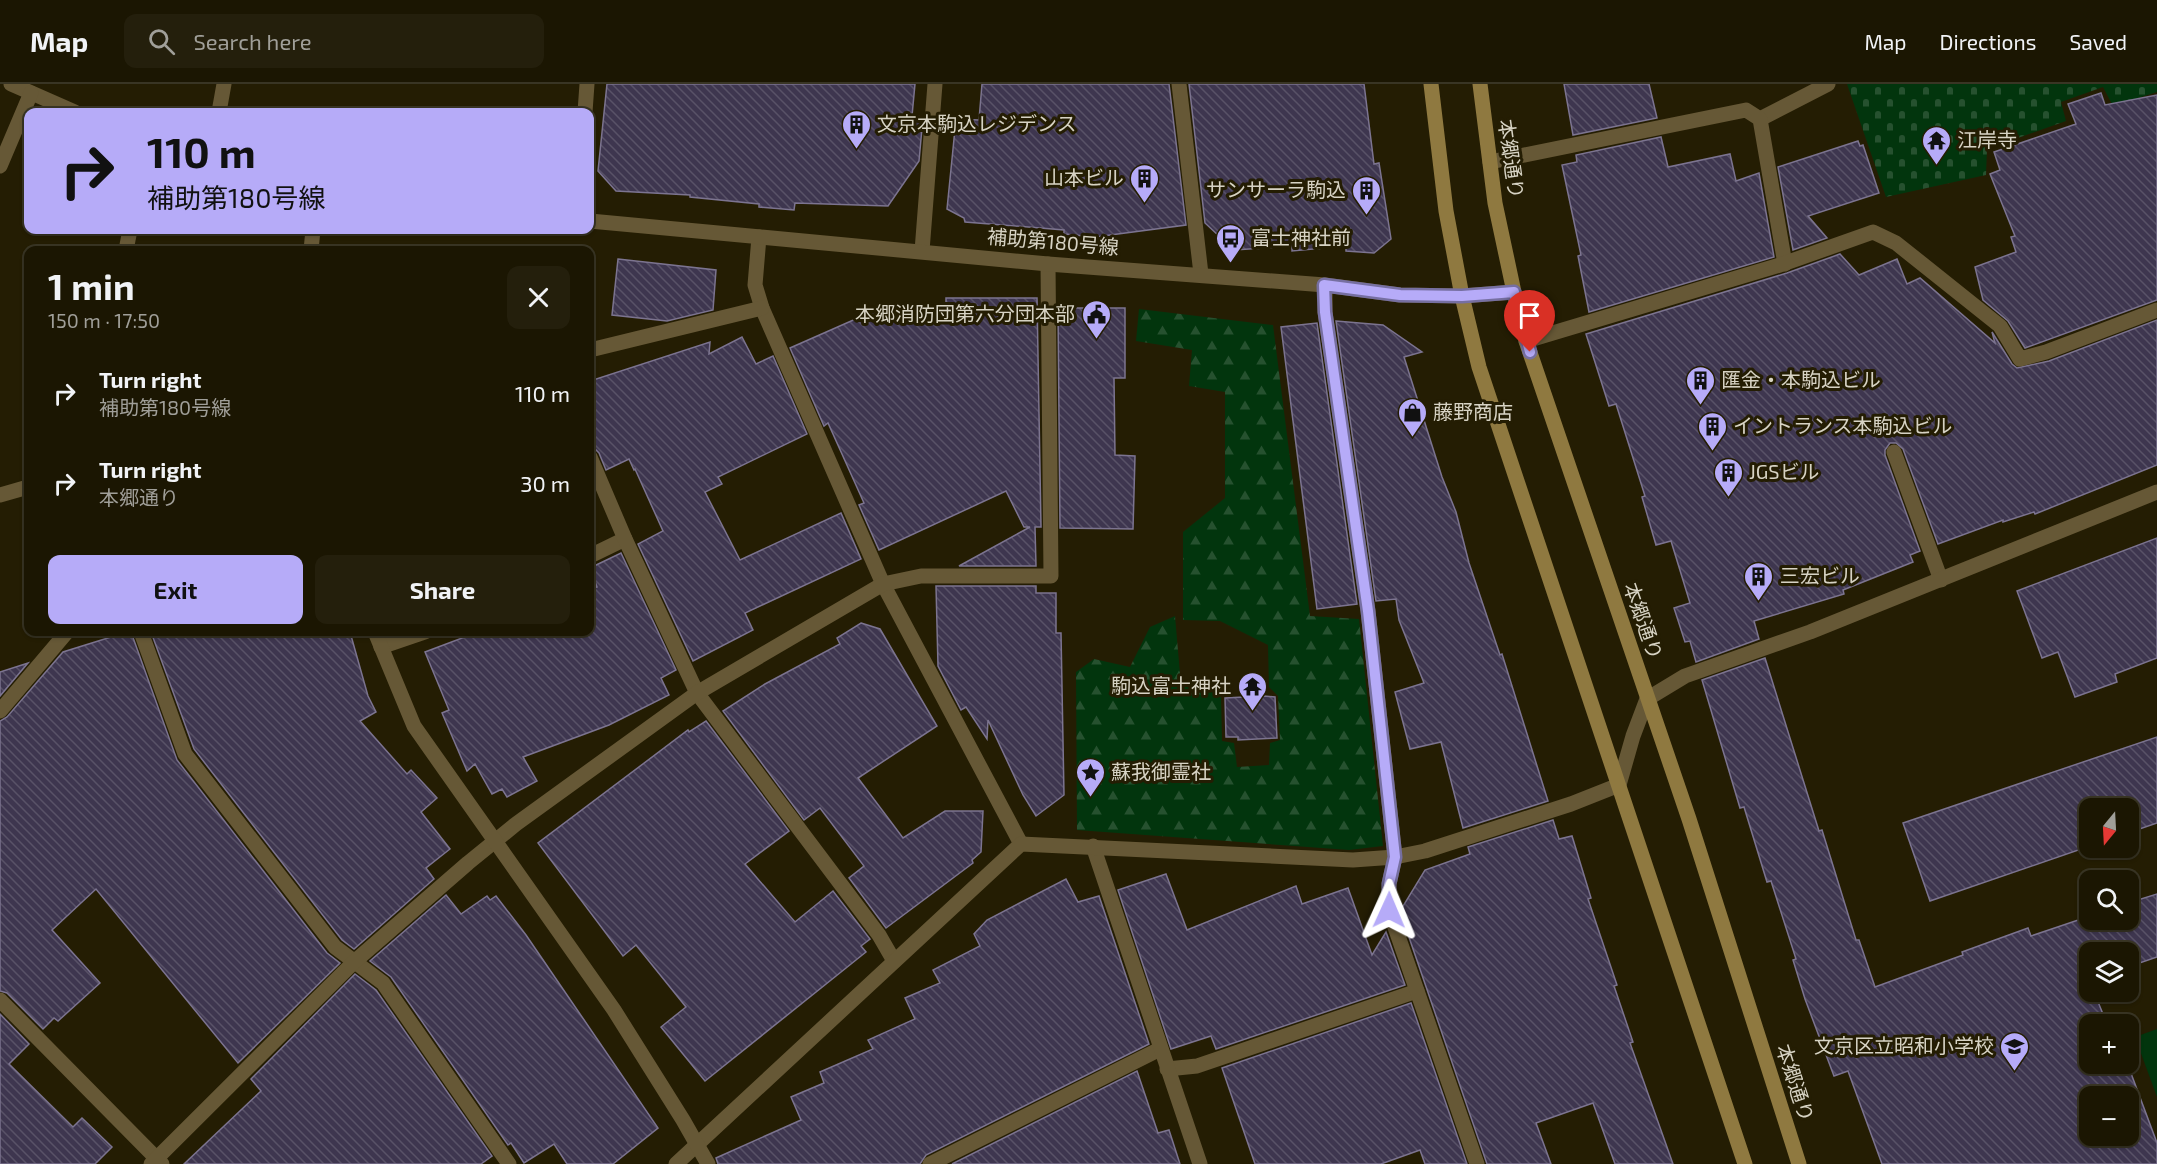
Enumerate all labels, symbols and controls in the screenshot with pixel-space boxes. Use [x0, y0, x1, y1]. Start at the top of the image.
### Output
search box [124, 14, 544, 68]
text: Map [30, 24, 88, 58]
icon: search [145, 25, 178, 58]
text: Search here [193, 28, 312, 54]
text: Map [1864, 29, 1907, 54]
text: Directions [1940, 29, 2036, 54]
text: Saved [2069, 29, 2127, 54]
building icon: 文京本駒込レジデンス [840, 108, 872, 150]
place label: 文京本駒込レジデンス [877, 111, 1077, 135]
street label: 本郷通り [1495, 118, 1529, 200]
temple icon: 江岸寺 [1920, 124, 1952, 166]
text: 110 m [147, 126, 256, 176]
place label: 江岸寺 [1957, 127, 2017, 151]
icon: right [48, 132, 126, 210]
building icon: 山本ビル [1129, 162, 1161, 204]
place label: 山本ビル [1044, 165, 1124, 189]
building icon: サンサーラ駒込 [1351, 174, 1383, 216]
place label: サンサーラ駒込 [1206, 177, 1346, 201]
text: 補助第180号線 [147, 181, 325, 213]
bus stop icon: 富士神社前 [1214, 222, 1246, 264]
street label: 補助第180号線 [986, 223, 1120, 259]
place label: 富士神社前 [1251, 225, 1351, 249]
text: 1 min [48, 264, 135, 307]
button: close [507, 266, 570, 329]
pin [1504, 290, 1555, 352]
public building icon: 本郷消防団第六分団本部 [1080, 298, 1112, 340]
icon: arrive [1513, 299, 1546, 332]
place label: 本郷消防団第六分団本部 [855, 301, 1075, 325]
text: 150 m · 17:50 [48, 308, 160, 332]
building icon: 匯金・本駒込ビル [1684, 364, 1716, 406]
text: Turn right [99, 366, 201, 392]
place label: 匯金・本駒込ビル [1721, 367, 1881, 391]
icon: right [48, 377, 81, 410]
text: 110 m [515, 380, 570, 406]
text: 補助第180号線 [99, 395, 231, 419]
shop icon: 藤野商店 [1396, 396, 1428, 438]
place label: 藤野商店 [1433, 399, 1513, 423]
building icon: イントランス本駒込ビル [1696, 410, 1728, 452]
place label: イントランス本駒込ビル [1733, 413, 1953, 437]
text: Turn right [99, 456, 201, 482]
building icon: JGSビル [1712, 456, 1744, 498]
place label: JGSビル [1749, 459, 1820, 483]
icon: right [48, 467, 81, 500]
text: 30 m [520, 470, 570, 496]
text: 本郷通り [99, 485, 179, 509]
button: Exit [48, 555, 303, 624]
button: Share [315, 555, 570, 624]
building icon: 三宏ビル [1743, 560, 1775, 602]
place label: 三宏ビル [1780, 563, 1860, 587]
street label: 本郷通り [1620, 579, 1668, 662]
temple icon: 駒込富士神社 [1236, 670, 1268, 712]
place label: 駒込富士神社 [1111, 673, 1231, 697]
place icon: 蘇我御霊社 [1074, 756, 1106, 798]
place label: 蘇我御霊社 [1111, 759, 1211, 783]
north arrow [2079, 798, 2139, 858]
map controls [2079, 798, 2139, 1146]
button: search [2079, 870, 2139, 930]
position arrow [1357, 878, 1421, 942]
button: layers [2079, 942, 2139, 1002]
button: + [2079, 1014, 2139, 1074]
school or university icon: 文京区立昭和小学校 [1999, 1030, 2031, 1072]
place label: 文京区立昭和小学校 [1814, 1033, 1994, 1057]
street label: 本郷通り [1772, 1041, 1820, 1124]
button: − [2079, 1086, 2139, 1146]

